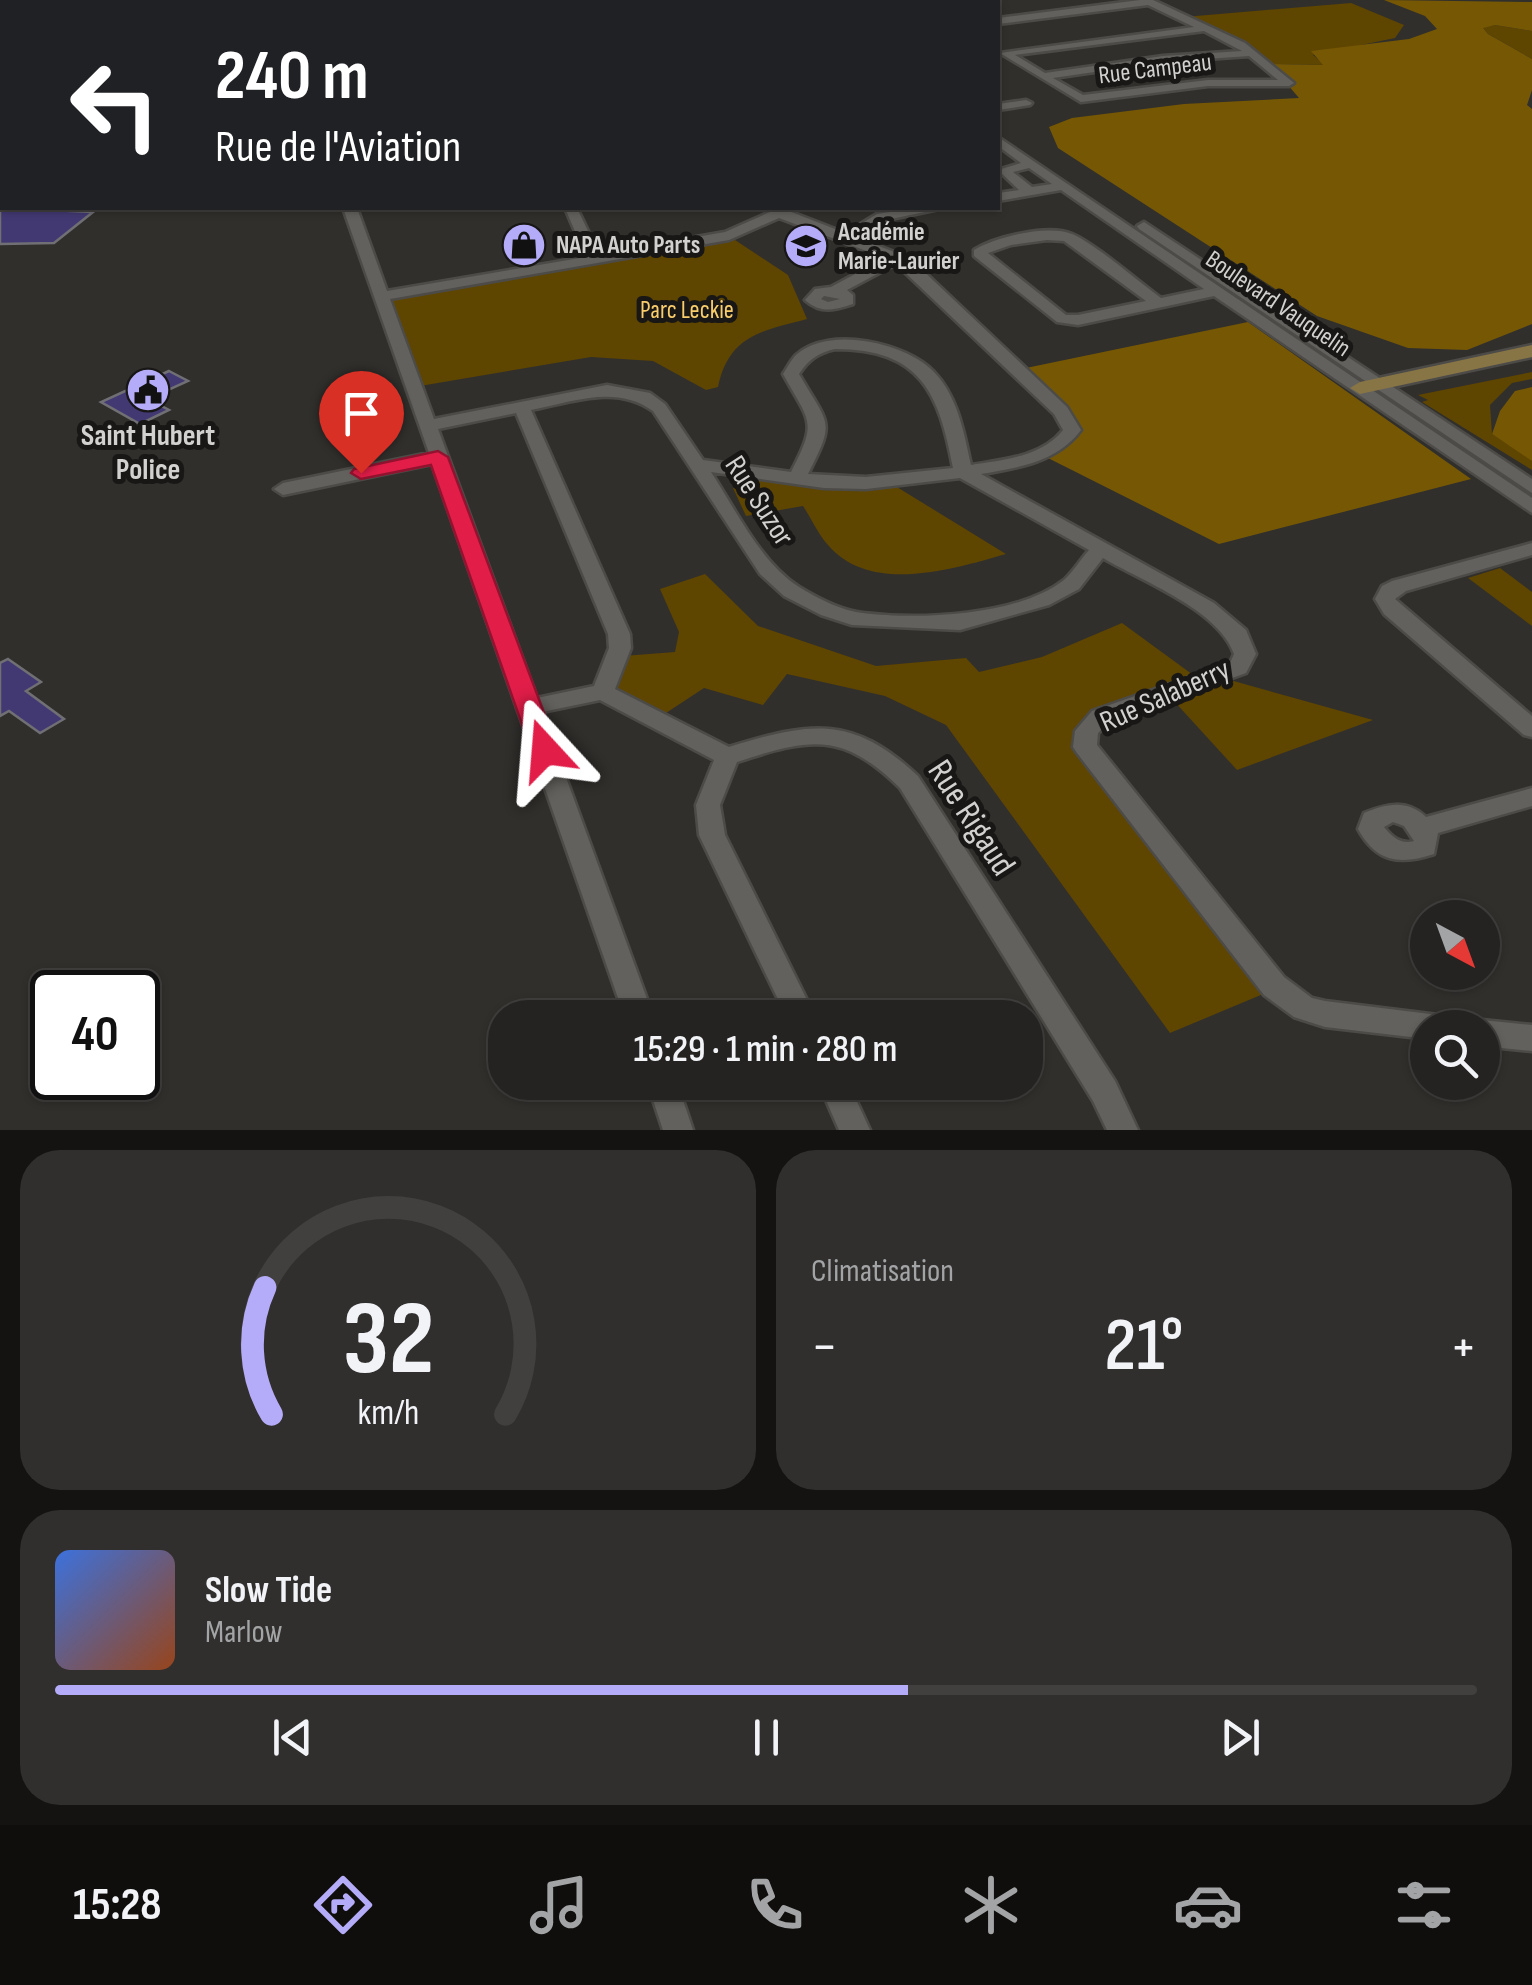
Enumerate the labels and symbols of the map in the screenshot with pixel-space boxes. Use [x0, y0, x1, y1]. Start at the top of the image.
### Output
street label: Rue Campeau [1097, 47, 1213, 91]
place label: Académie Marie-Laurier [837, 217, 960, 277]
shop icon: NAPA Auto Parts [501, 222, 547, 268]
school or university icon: Académie Marie-Laurier [783, 223, 829, 269]
place label: NAPA Auto Parts [556, 230, 700, 261]
street label: Boulevard Vauquelin [1199, 244, 1357, 364]
park label: Parc Leckie [640, 295, 734, 326]
public building icon: Saint Hubert Police [125, 367, 171, 413]
pin [319, 371, 404, 474]
place label: Saint Hubert Police [81, 418, 215, 488]
street label: Rue Suzor [717, 449, 802, 553]
street label: Rue Salaberry [1095, 651, 1236, 741]
position arrow [493, 698, 597, 802]
street label: Rue Rigaud [918, 752, 1024, 884]
north arrow [1410, 900, 1500, 990]
speed limit sign: 40 [30, 970, 160, 1100]

